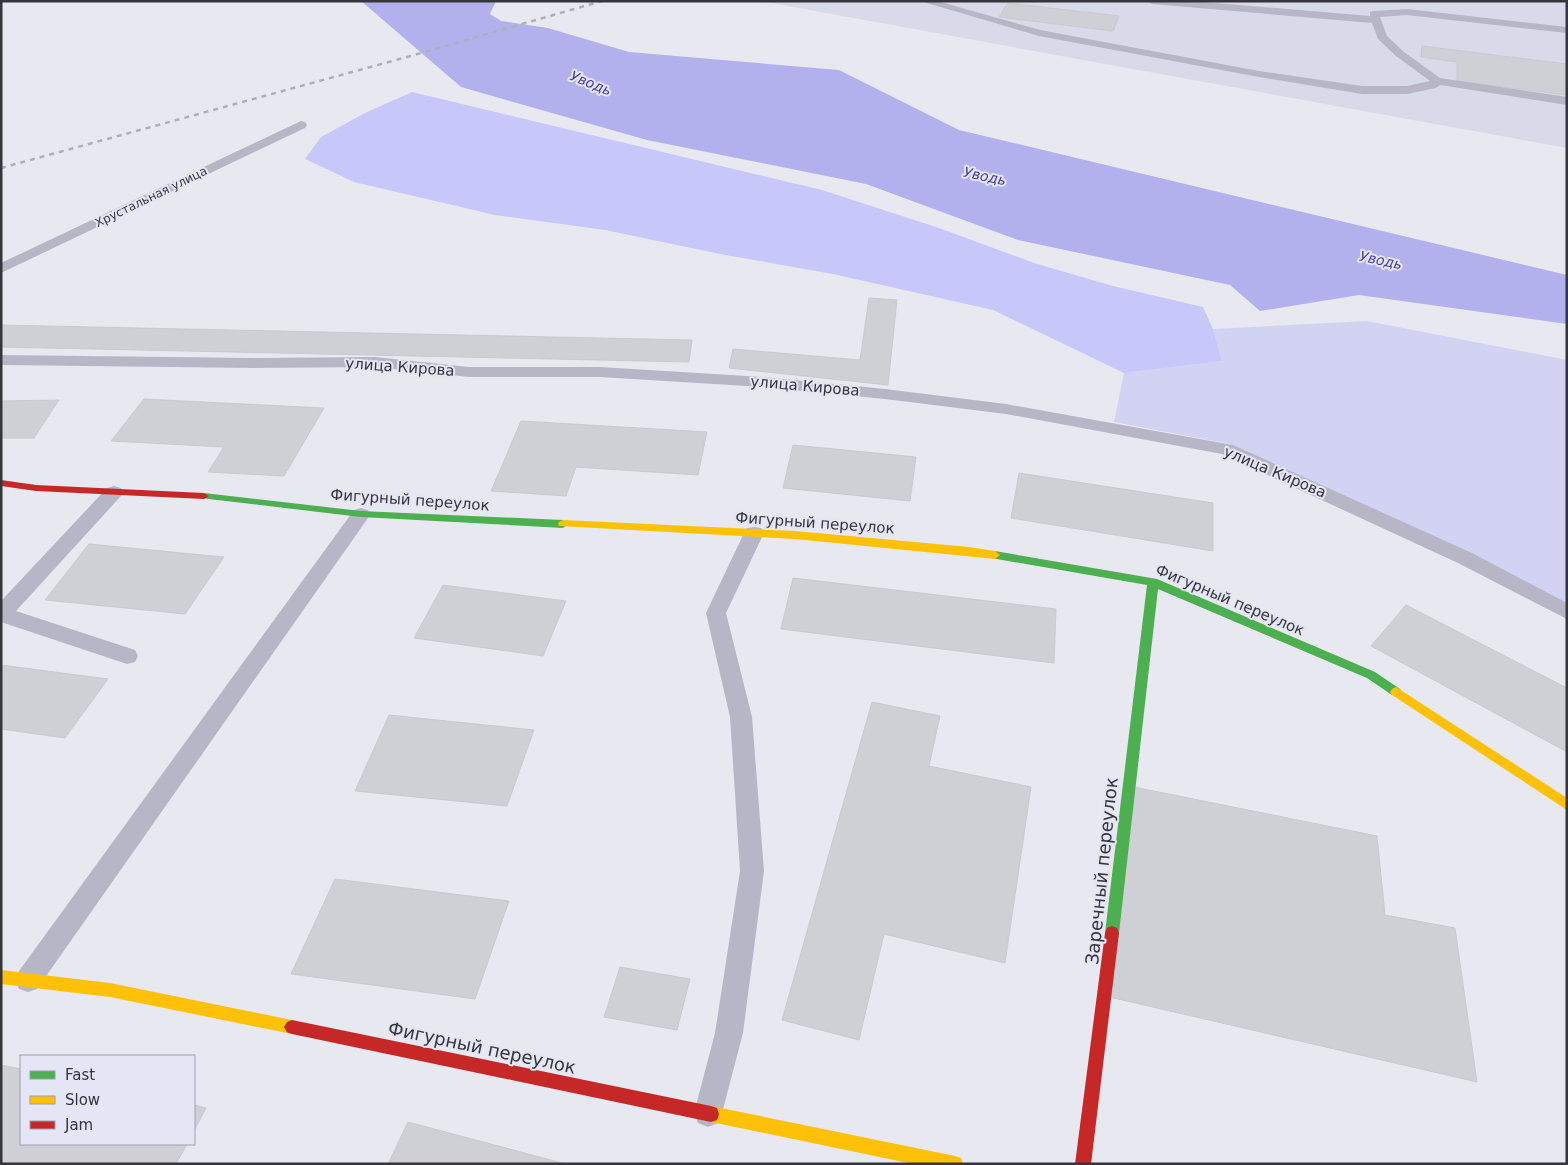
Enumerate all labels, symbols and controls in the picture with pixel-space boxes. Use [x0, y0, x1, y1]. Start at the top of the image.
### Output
water label: Уводь [568, 67, 614, 99]
street label: Хрустальная улица [93, 164, 209, 230]
water label: Уводь [962, 164, 1008, 188]
water label: Уводь [1358, 248, 1404, 272]
street label: улица Кирова [345, 354, 455, 380]
street label: улица Кирова [750, 372, 860, 400]
street label: улица Кирова [1221, 442, 1329, 502]
street label: Фигурный переулок [330, 485, 490, 515]
street label: Фигурный переулок [735, 508, 895, 538]
street label: Фигурный переулок [1153, 561, 1307, 639]
street label: Заречный переулок [1081, 776, 1122, 966]
street label: Фигурный переулок [386, 1017, 578, 1078]
legend [20, 1055, 195, 1145]
text: Fast [65, 1066, 95, 1084]
text: Slow [65, 1091, 100, 1109]
text: Jam [64, 1116, 93, 1134]

